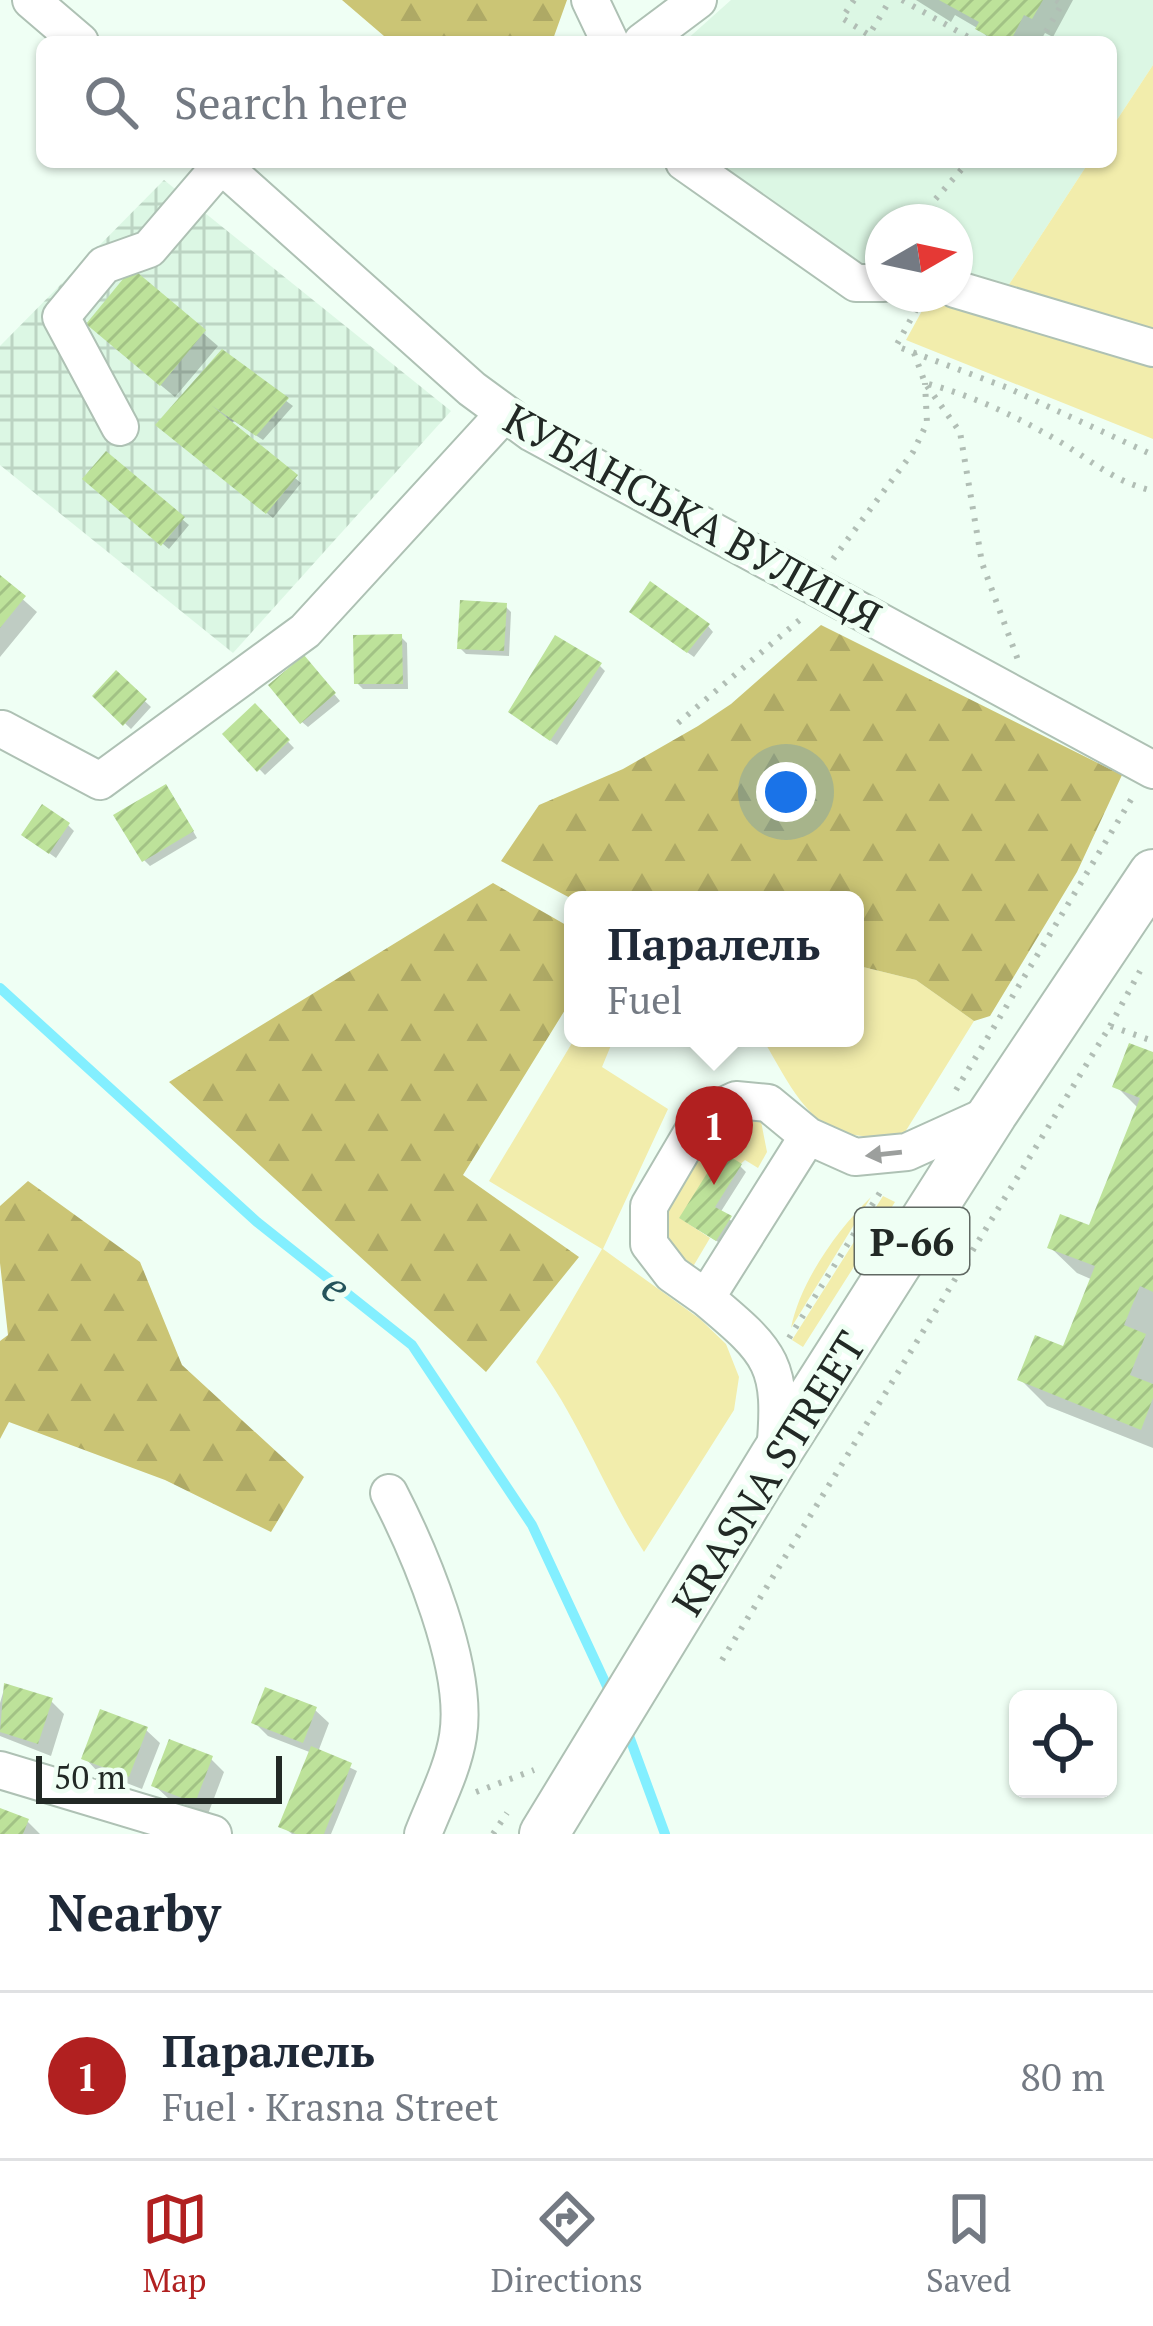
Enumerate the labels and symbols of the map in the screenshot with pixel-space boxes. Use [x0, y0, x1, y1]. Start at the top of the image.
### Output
north arrow [865, 204, 973, 312]
street label: КУБАНСЬКА ВУЛИЦЯ [495, 390, 891, 644]
your location [756, 762, 816, 822]
pin: 1 [675, 1086, 753, 1185]
one-way arrow [865, 1145, 903, 1164]
road number: Р-66 [855, 1208, 969, 1274]
water label: e [310, 1256, 364, 1316]
street label: KRASNA STREET [658, 1321, 878, 1625]
scale bar [36, 1750, 282, 1803]

